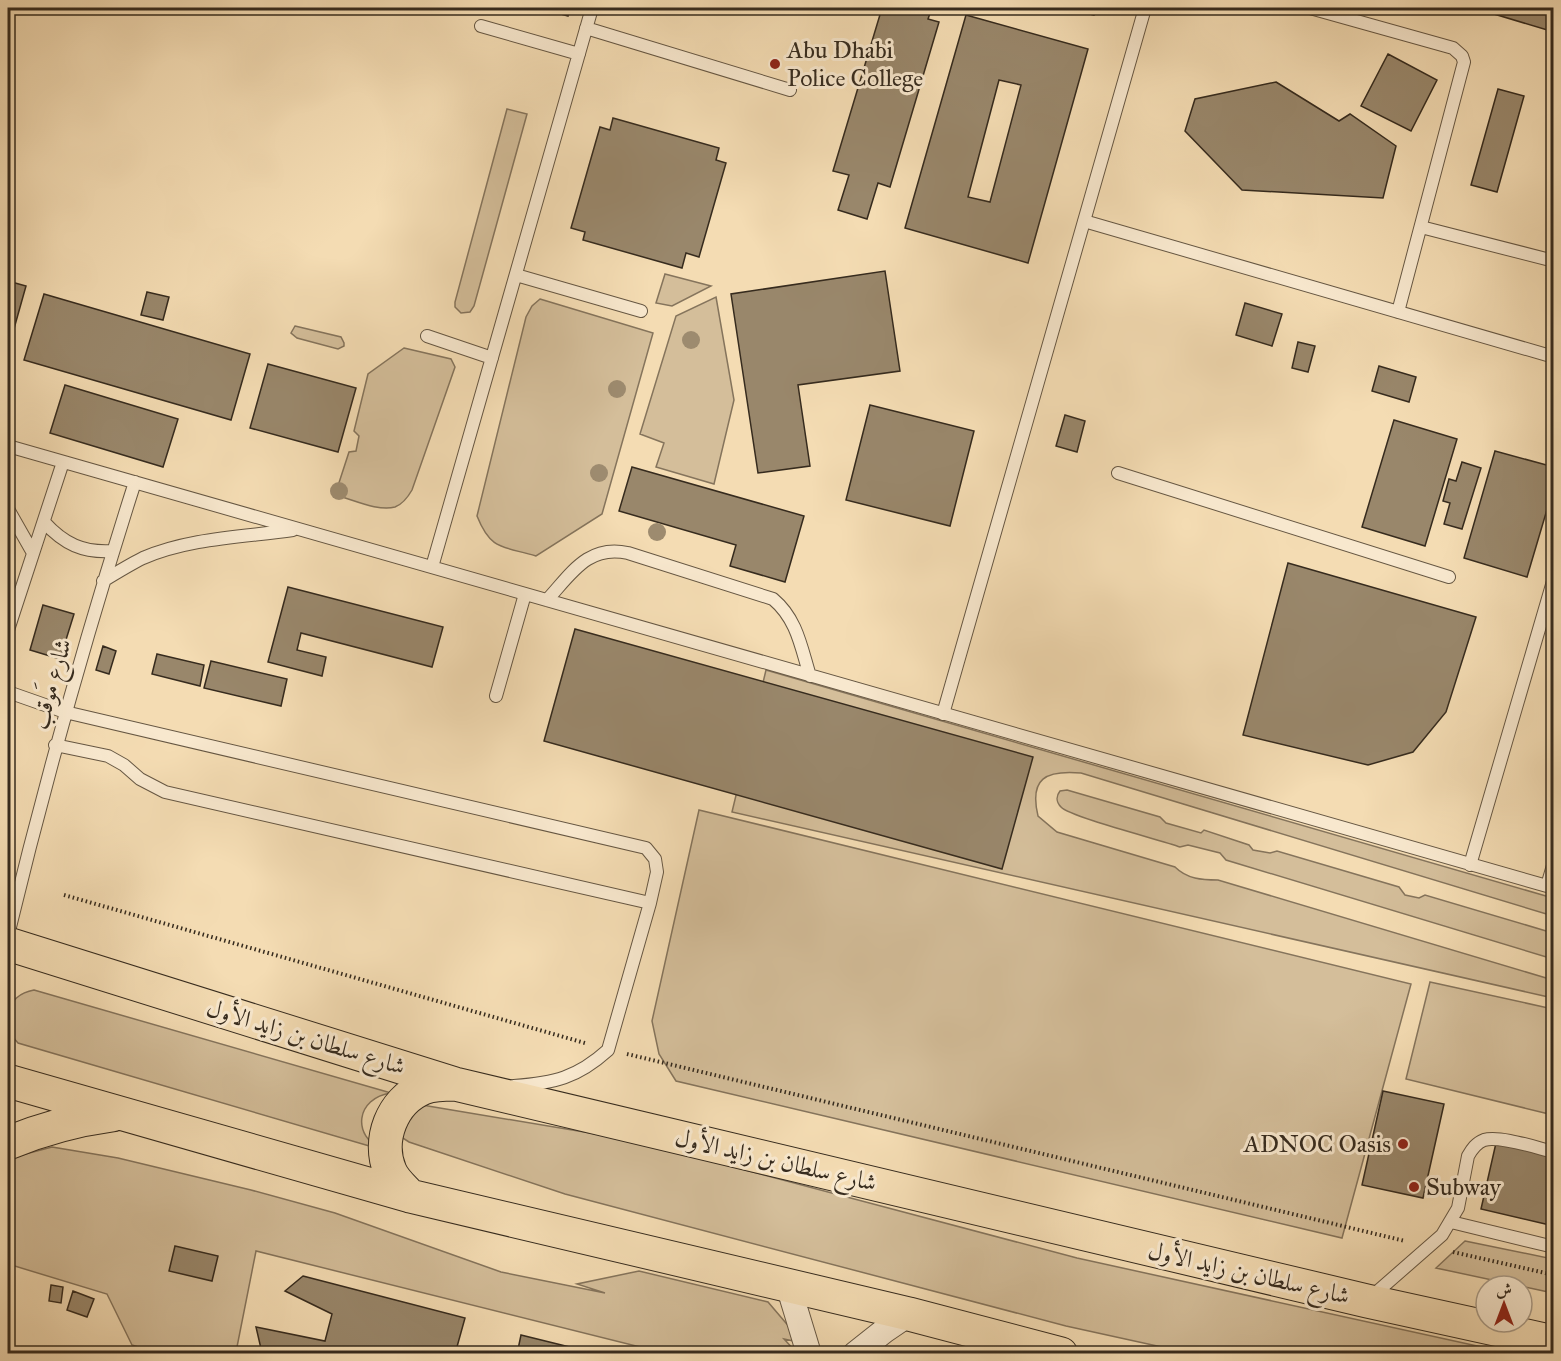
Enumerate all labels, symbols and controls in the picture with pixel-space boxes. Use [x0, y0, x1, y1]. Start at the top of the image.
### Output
place label: Abu Dhabi Police College [786, 35, 923, 93]
marker: Abu Dhabi Police College [768, 57, 782, 71]
street label: شارع مَوقب [22, 635, 83, 734]
street label: شارع سلطان بن زايد الأول [202, 992, 409, 1086]
street label: شارع سلطان بن زايد الأول [671, 1121, 880, 1203]
place label: ADNOC Oasis [1243, 1129, 1391, 1159]
marker: ADNOC Oasis [1396, 1137, 1410, 1151]
place label: Subway [1426, 1172, 1502, 1202]
marker: Subway [1407, 1180, 1421, 1194]
street label: شارع سلطان بن زايد الأول [1144, 1234, 1353, 1316]
north arrow [1474, 1274, 1534, 1334]
text: ش [1496, 1280, 1512, 1299]

